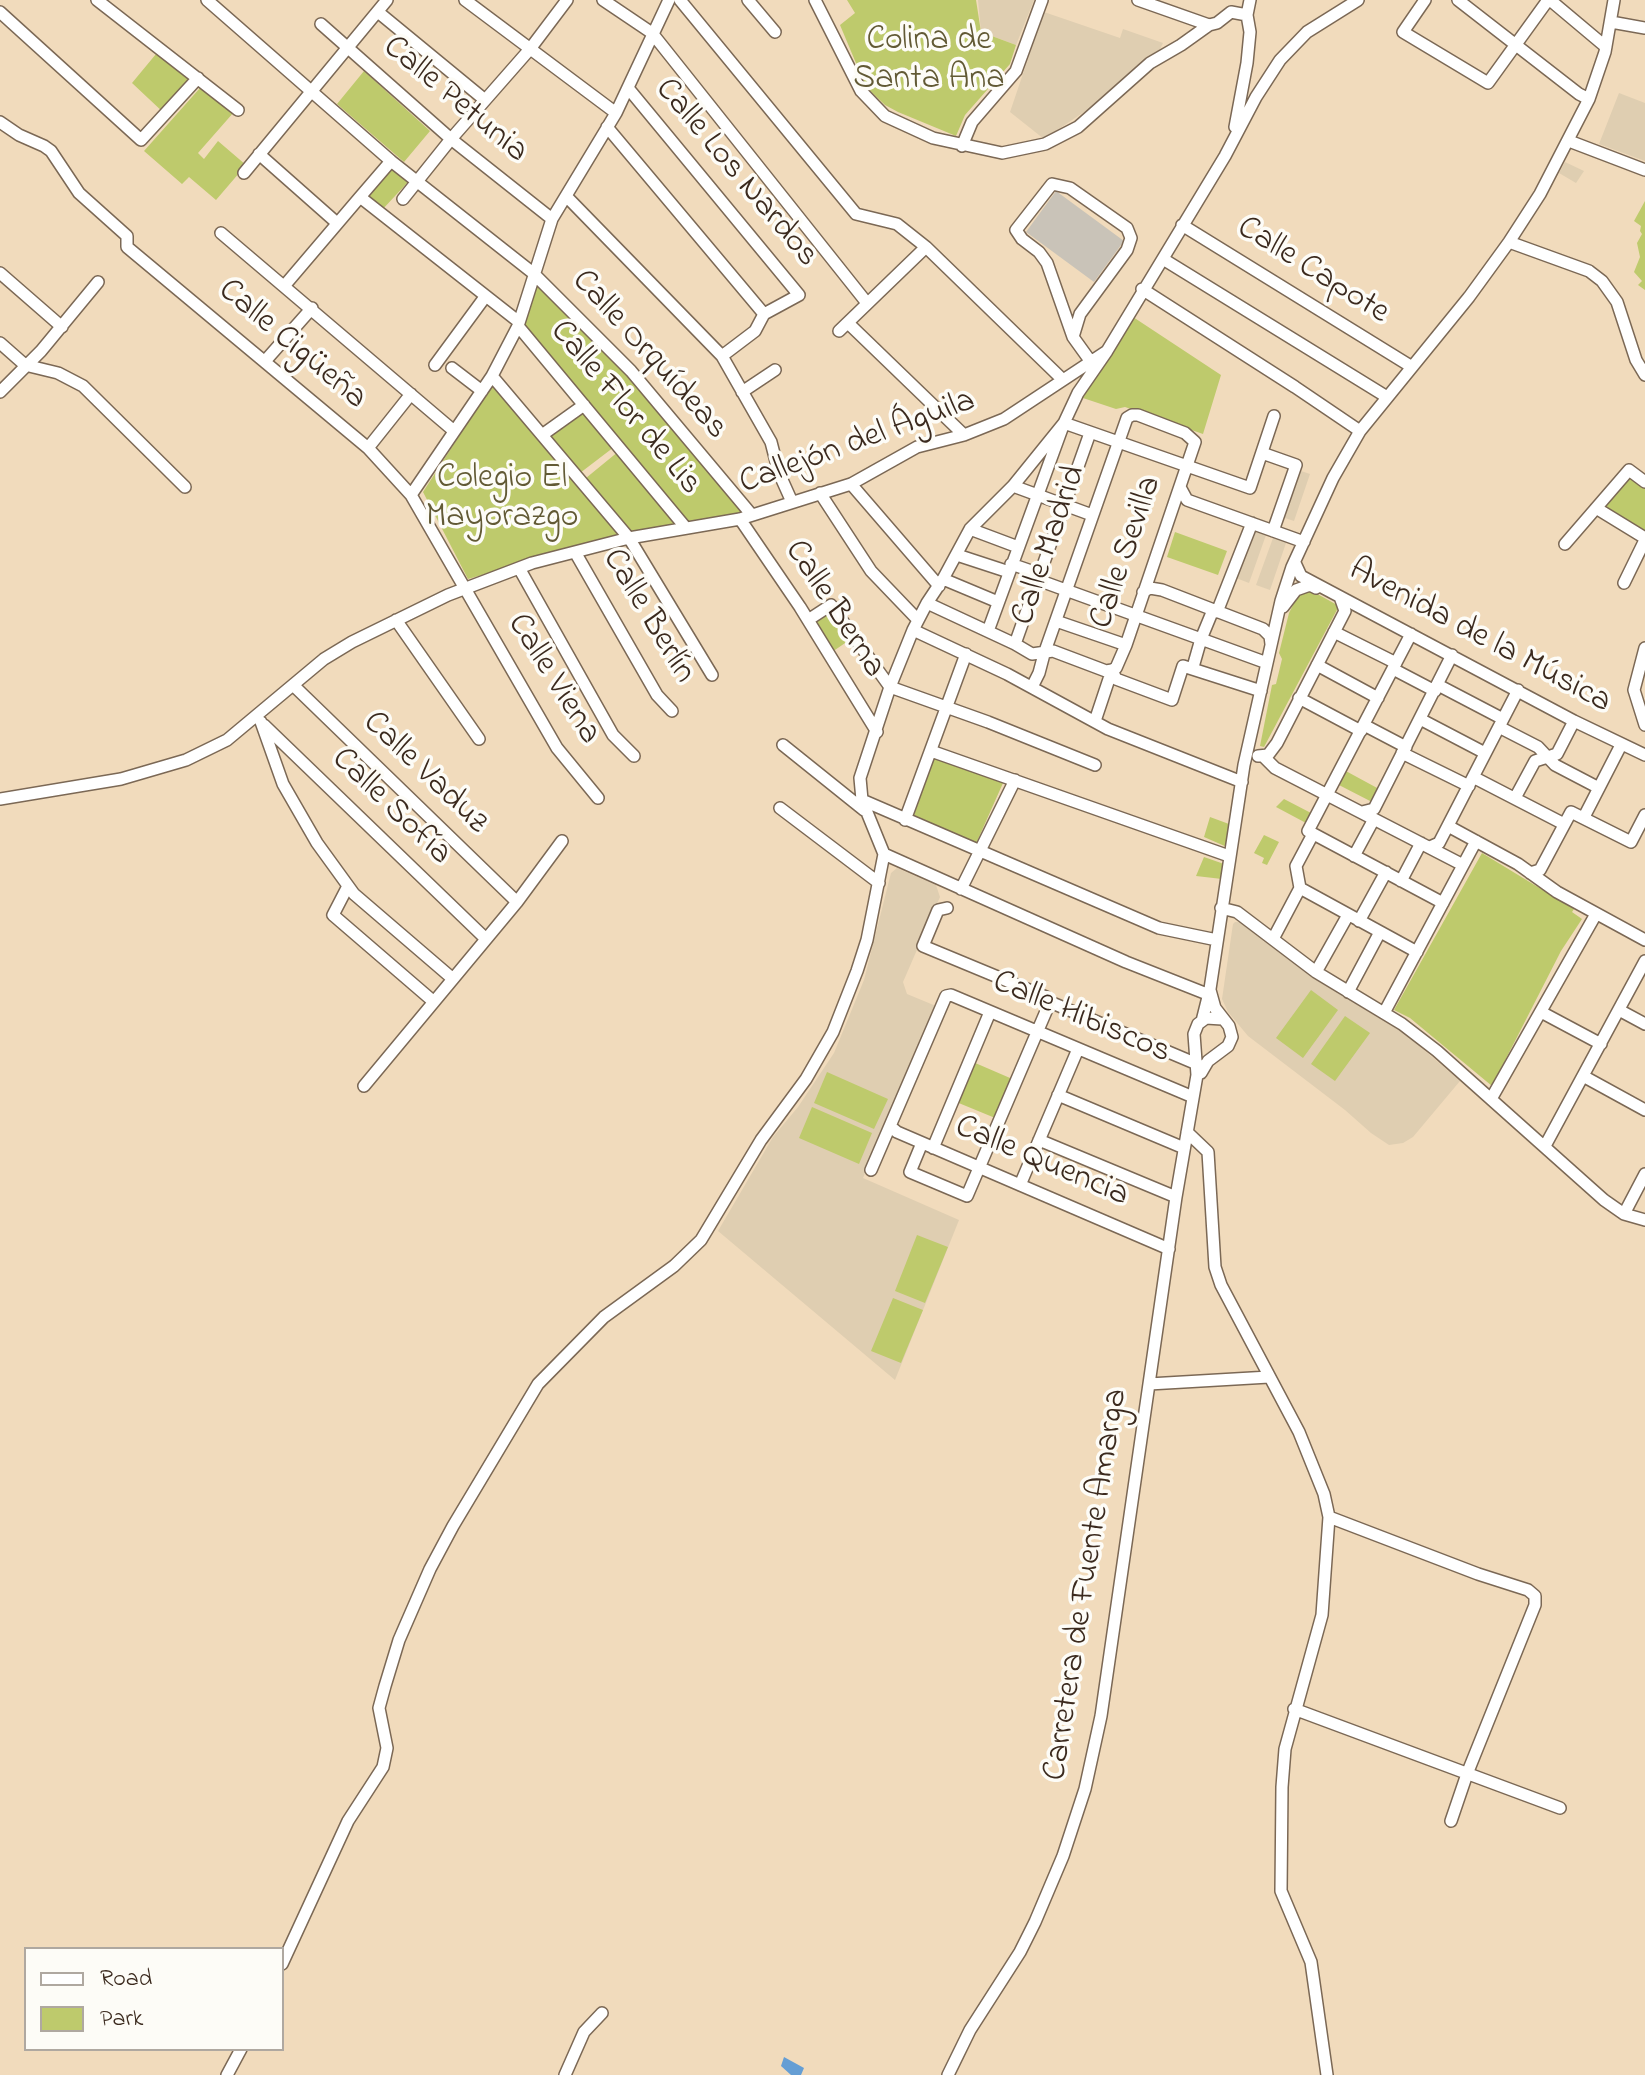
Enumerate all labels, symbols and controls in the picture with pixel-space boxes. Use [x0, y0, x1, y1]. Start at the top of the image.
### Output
park label: Colina de Santa Ana [853, 22, 1005, 102]
street label: Calle Petunia [373, 28, 535, 174]
street label: Calle Los Nardos [644, 71, 826, 277]
street label: Calle Capote [1228, 209, 1396, 335]
street label: Calle Orquídeas [561, 263, 735, 449]
street label: Calle Cigüeña [208, 272, 374, 420]
street label: Calle Flor de Lis [539, 313, 709, 505]
street label: Callejón del Águila [735, 382, 981, 506]
park label: Colegio El Mayorazgo [426, 460, 578, 540]
street label: Calle Madrid [1005, 461, 1097, 631]
street label: Calle Sevilla [1083, 472, 1173, 634]
street label: Calle Berna [773, 533, 893, 687]
street label: Calle Berlín [591, 542, 703, 692]
street label: Avenida de la Música [1341, 552, 1617, 724]
street label: Calle Viena [496, 607, 608, 753]
street label: Calle Vaduz [353, 704, 495, 844]
street label: Calle Sofía [321, 741, 459, 875]
street label: Calle Hibiscos [986, 963, 1176, 1075]
street label: Calle Quencia [948, 1108, 1134, 1218]
street label: Carretera de Fuente Amarga [1037, 1386, 1139, 1784]
legend [24, 1947, 284, 2051]
text: Road [100, 1962, 152, 1997]
text: Park [100, 2002, 143, 2037]

